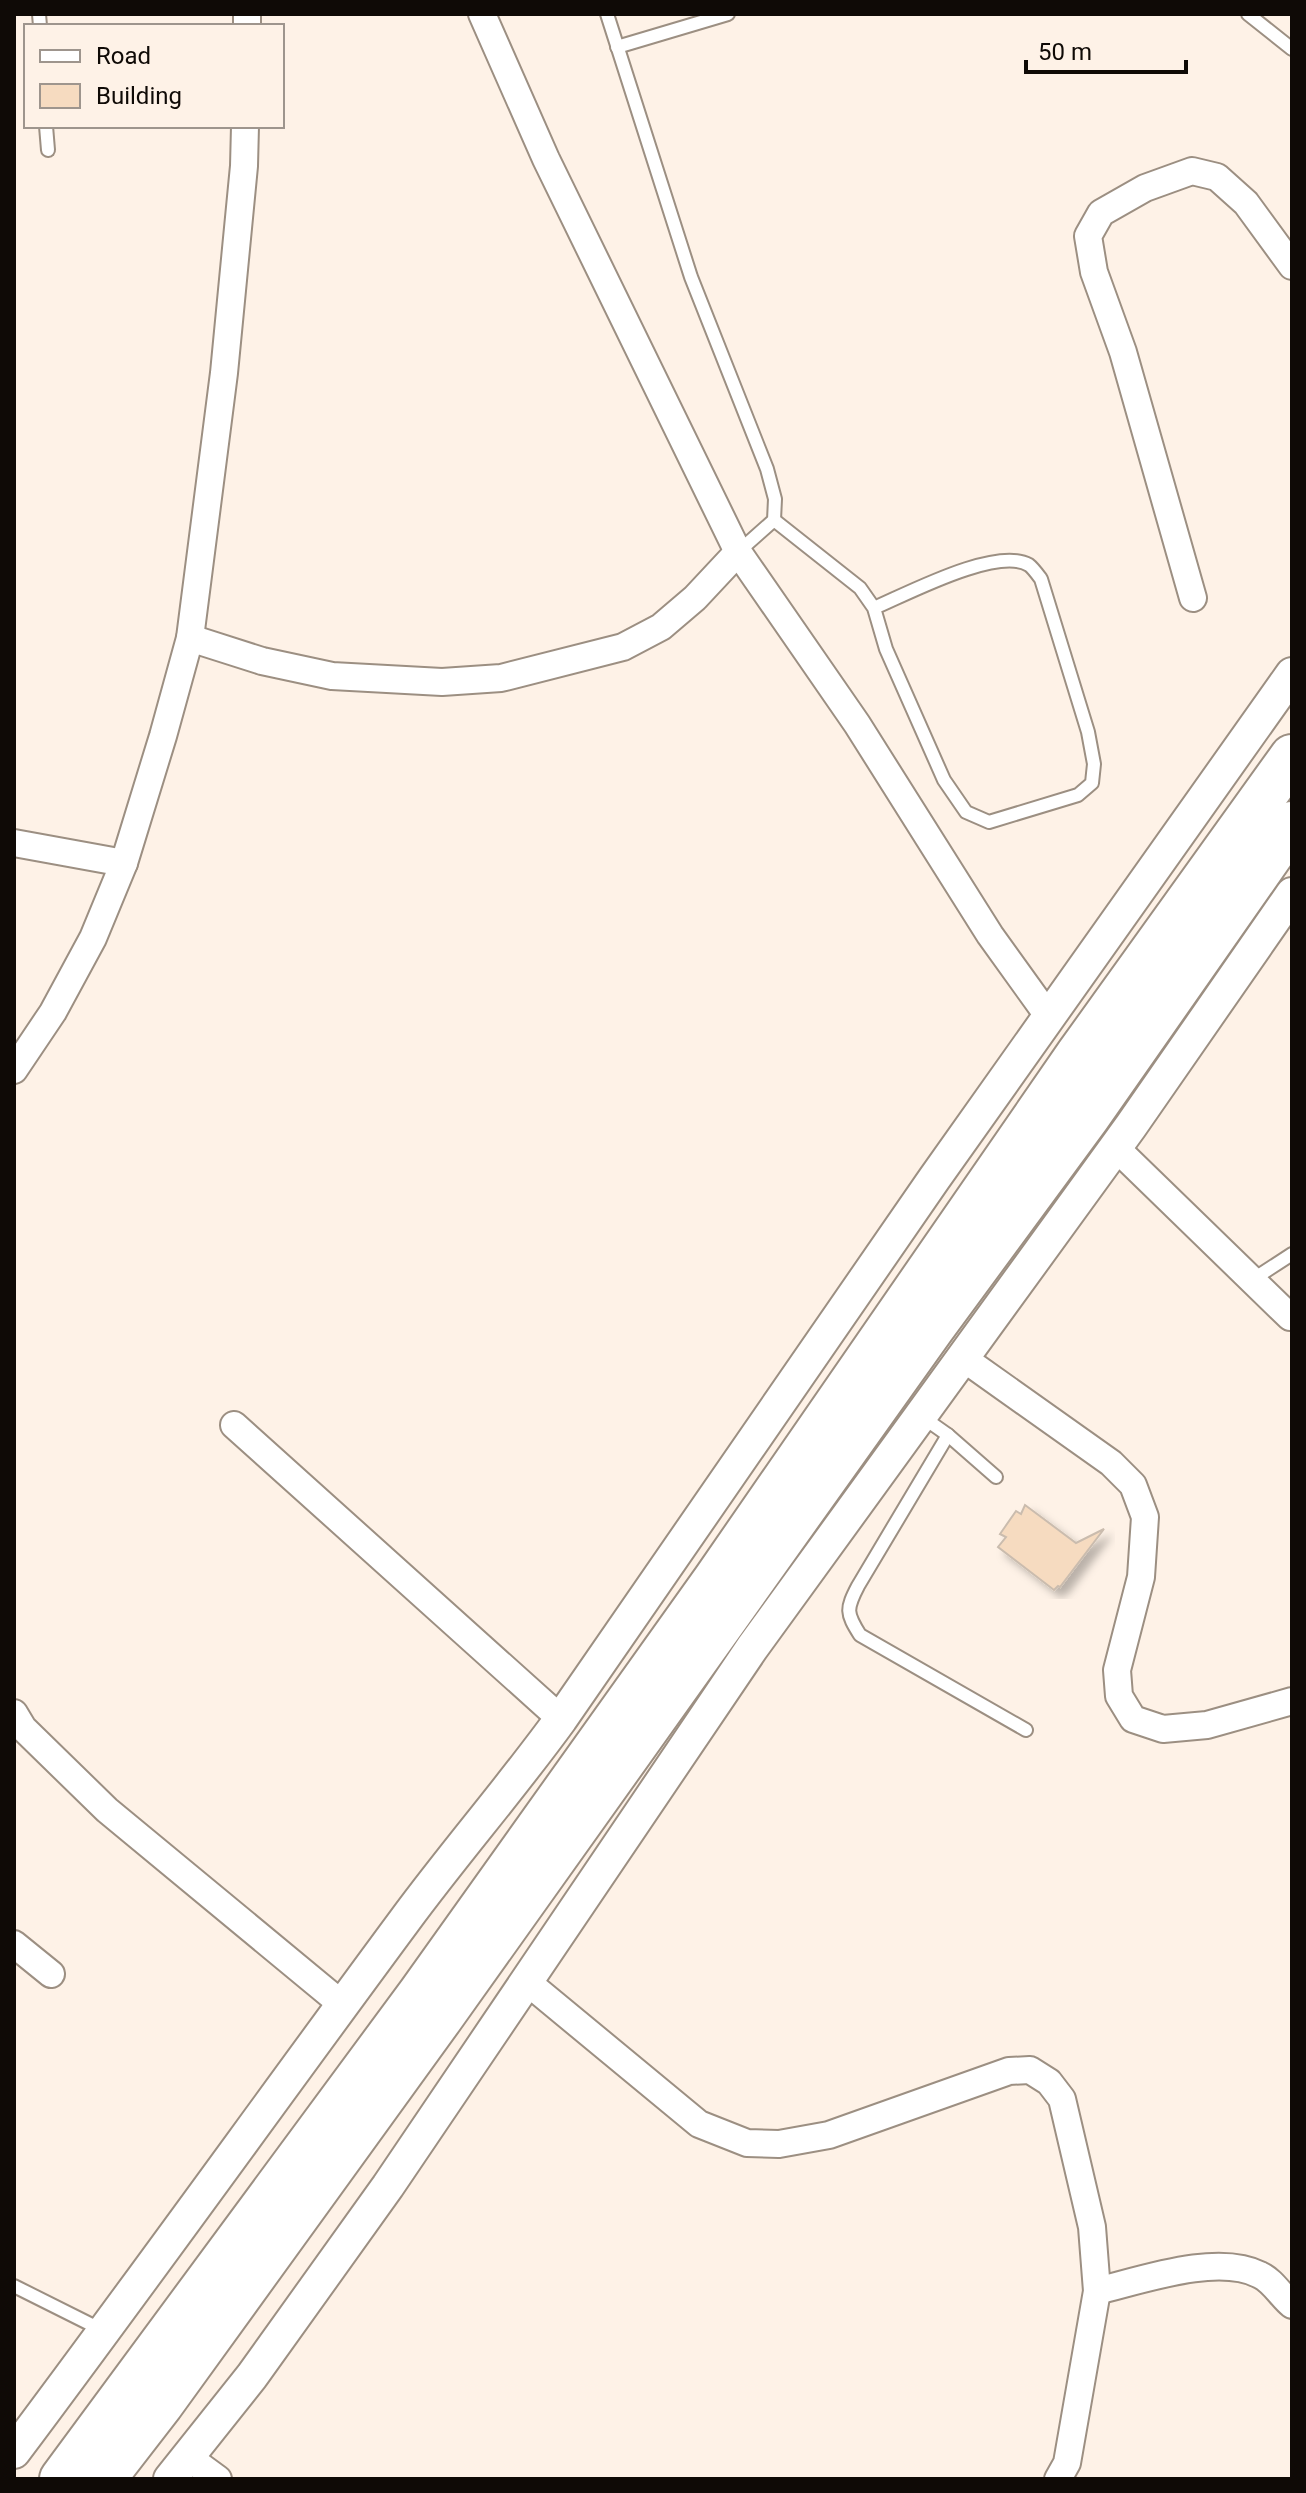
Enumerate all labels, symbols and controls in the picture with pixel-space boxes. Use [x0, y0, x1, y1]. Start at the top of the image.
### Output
legend [24, 24, 284, 128]
scale bar [1026, 24, 1186, 74]
text: 50 m [1038, 38, 1092, 66]
text: Road [96, 42, 151, 70]
text: Building [96, 82, 182, 110]

